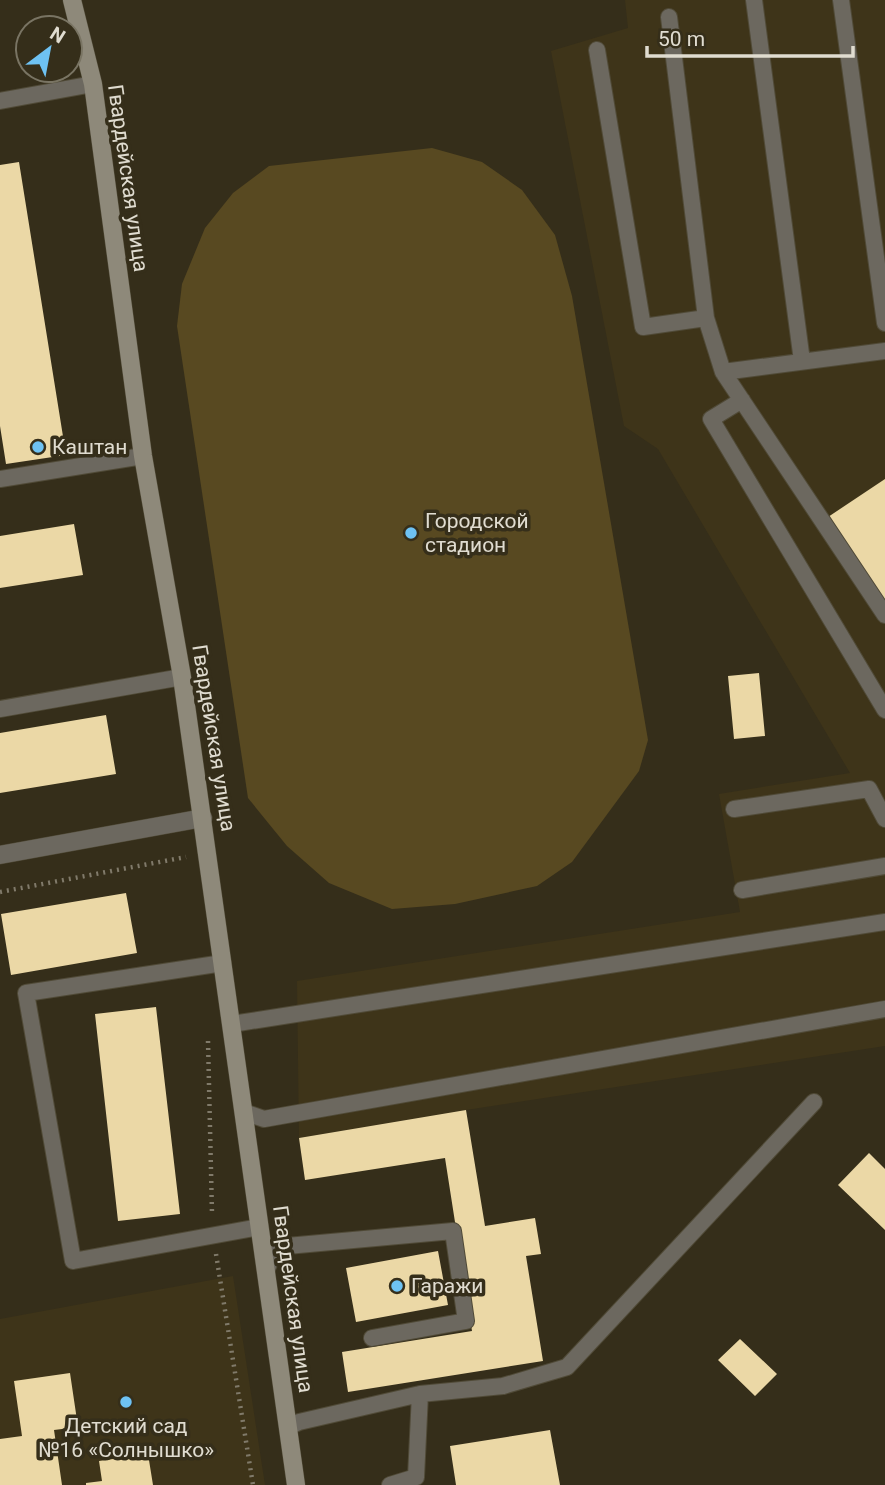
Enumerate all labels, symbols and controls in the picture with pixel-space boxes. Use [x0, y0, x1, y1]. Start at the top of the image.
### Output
north arrow [14, 14, 84, 84]
scale bar [647, 14, 854, 58]
text: N [46, 22, 70, 48]
text: 50 m [658, 27, 705, 51]
street label: Гвардейская улица [103, 83, 153, 273]
place label: Каштан [52, 435, 127, 459]
marker: Каштан [30, 439, 46, 455]
place label: Городской стадион [425, 509, 529, 557]
marker: Городской стадион [403, 525, 419, 541]
street label: Гвардейская улица [187, 643, 241, 833]
street label: Гвардейская улица [268, 1204, 318, 1394]
place label: Гаражи [411, 1274, 483, 1298]
marker: Гаражи [389, 1278, 405, 1294]
marker: Детский сад №16 «Солнышко» [118, 1394, 134, 1410]
place label: Детский сад №16 «Солнышко» [38, 1414, 214, 1462]

